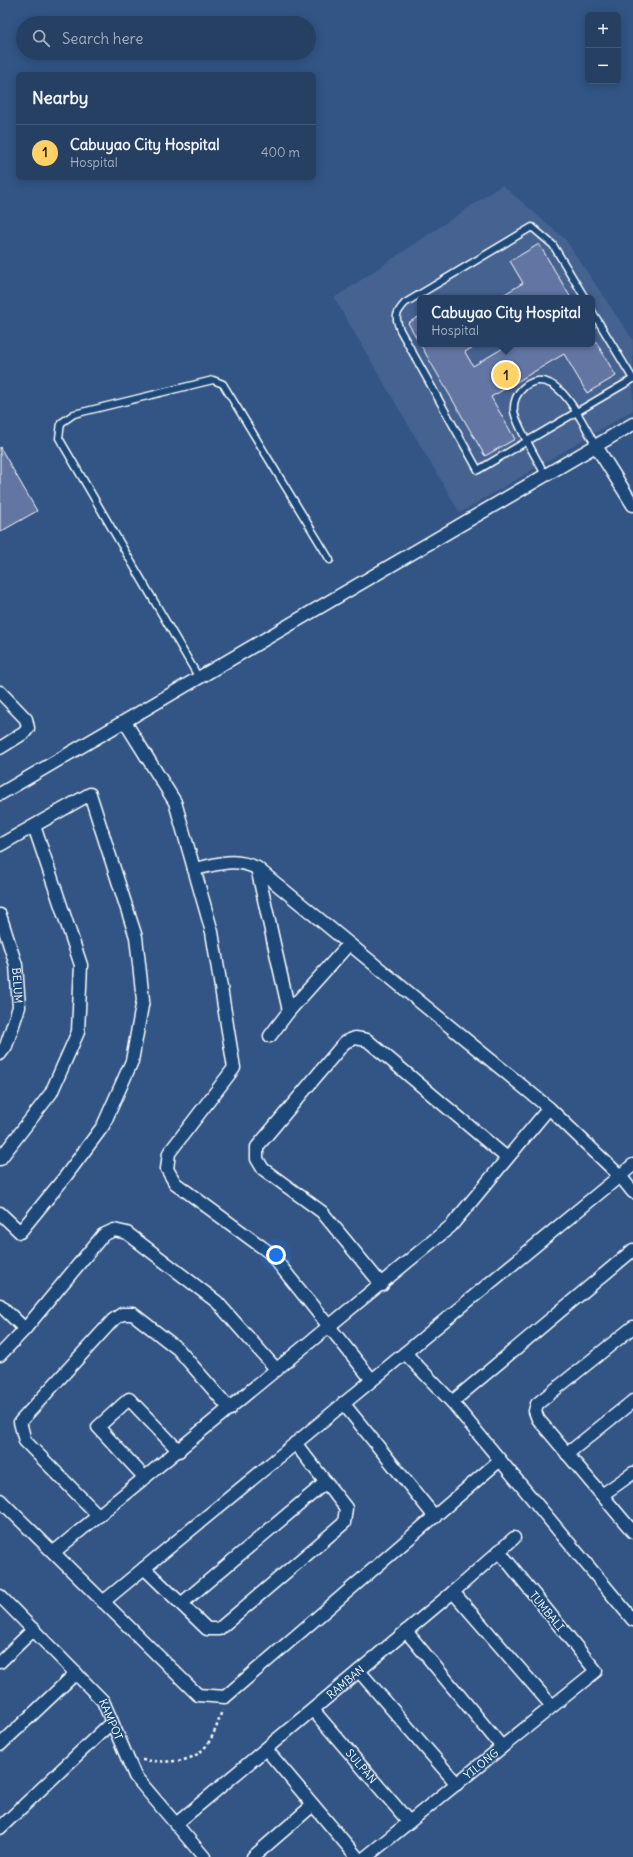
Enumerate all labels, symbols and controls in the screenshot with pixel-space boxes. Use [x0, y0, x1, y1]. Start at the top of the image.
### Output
map controls [585, 12, 621, 84]
button: + [585, 12, 621, 48]
search box [16, 16, 316, 60]
icon: search [30, 27, 52, 49]
text: Search here [62, 29, 143, 48]
button: − [585, 48, 621, 84]
text: Nearby [32, 87, 88, 109]
text: Cabuyao City Hospital [70, 135, 220, 154]
text: 1 [42, 144, 48, 161]
text: 400 m [261, 144, 300, 161]
text: Hospital [70, 154, 118, 171]
popup [417, 295, 595, 347]
text: Cabuyao City Hospital [431, 303, 581, 322]
text: Hospital [431, 322, 479, 339]
pin: 1 [493, 360, 519, 390]
street label: BELUM [9, 967, 26, 1004]
your location [266, 1245, 286, 1265]
street label: TUMBALI [527, 1588, 567, 1634]
street label: RAMBAN [324, 1662, 367, 1702]
street label: KAMPOT [96, 1697, 126, 1742]
street label: SULPAN [343, 1746, 380, 1786]
street label: YILONG [461, 1746, 501, 1782]

